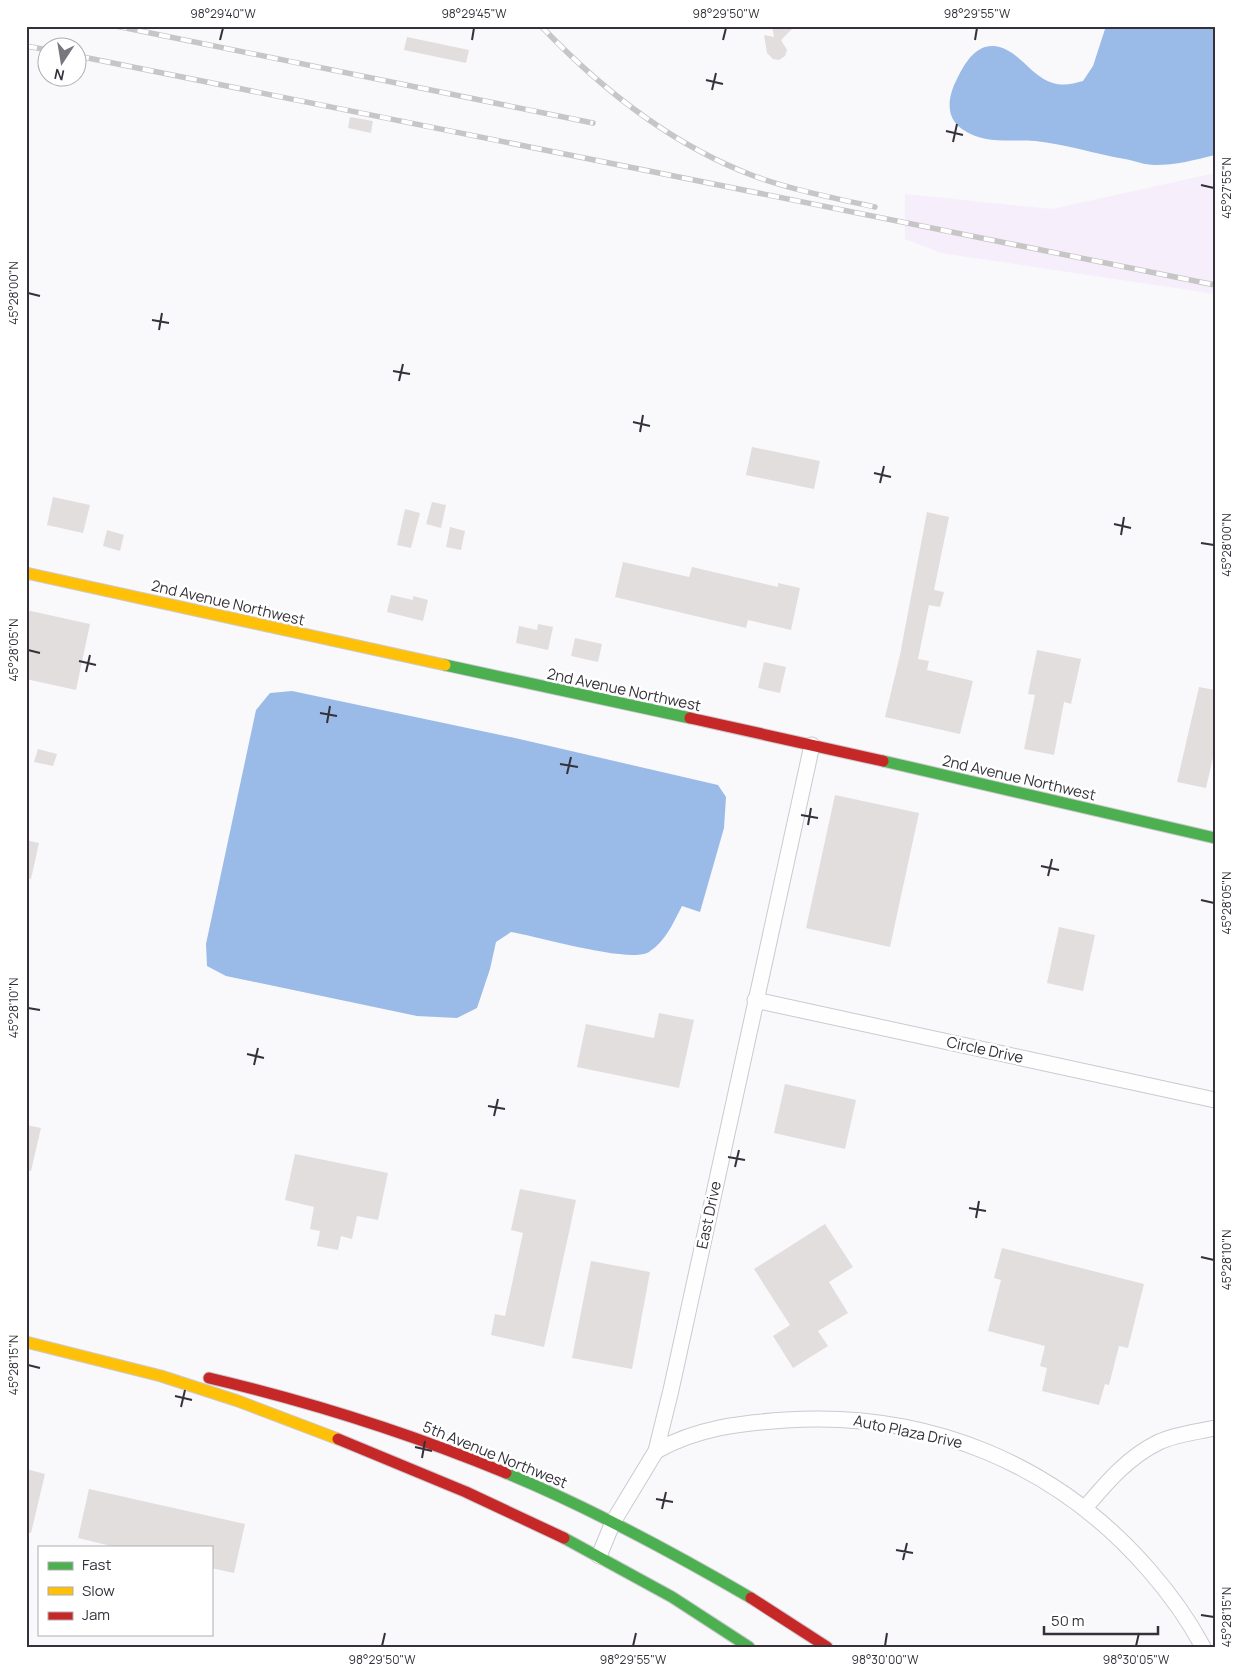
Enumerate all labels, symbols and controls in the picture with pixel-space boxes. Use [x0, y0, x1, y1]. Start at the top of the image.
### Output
text: 98°29'40"W [190, 5, 257, 22]
text: 98°29'45"W [441, 5, 507, 22]
text: 98°29'50"W [693, 5, 760, 22]
text: 98°29'55"W [944, 5, 1011, 22]
north arrow [38, 38, 88, 88]
text: N [52, 65, 66, 86]
text: 45°27'55"N [1218, 157, 1235, 219]
text: 45°28'00"N [5, 261, 22, 325]
text: 45°28'00"N [1218, 513, 1235, 577]
street label: 2nd Avenue Northwest [149, 575, 307, 630]
text: 45°28'05"N [5, 619, 22, 681]
street label: 2nd Avenue Northwest [545, 663, 703, 716]
street label: 2nd Avenue Northwest [940, 750, 1098, 805]
text: 45°28'05"N [1218, 872, 1235, 934]
text: 45°28'10"N [5, 978, 22, 1038]
street label: Circle Drive [945, 1031, 1026, 1068]
street label: East Drive [691, 1179, 726, 1251]
text: 45°28'10"N [1218, 1230, 1235, 1290]
text: 45°28'15"N [5, 1335, 22, 1395]
street label: Auto Plaza Drive [852, 1410, 965, 1453]
street label: 5th Avenue Northwest [420, 1416, 571, 1493]
legend [38, 1546, 212, 1636]
text: Fast [82, 1554, 111, 1575]
text: Slow [82, 1580, 115, 1601]
text: 45°28'15"N [1218, 1587, 1235, 1647]
scale bar [1044, 1603, 1157, 1635]
text: Jam [82, 1604, 110, 1625]
text: 50 m [1051, 1610, 1085, 1631]
text: 98°29'50"W [349, 1651, 416, 1668]
text: 98°29'55"W [600, 1651, 667, 1668]
text: 98°30'00"W [852, 1651, 919, 1668]
text: 98°30'05"W [1103, 1651, 1170, 1668]

